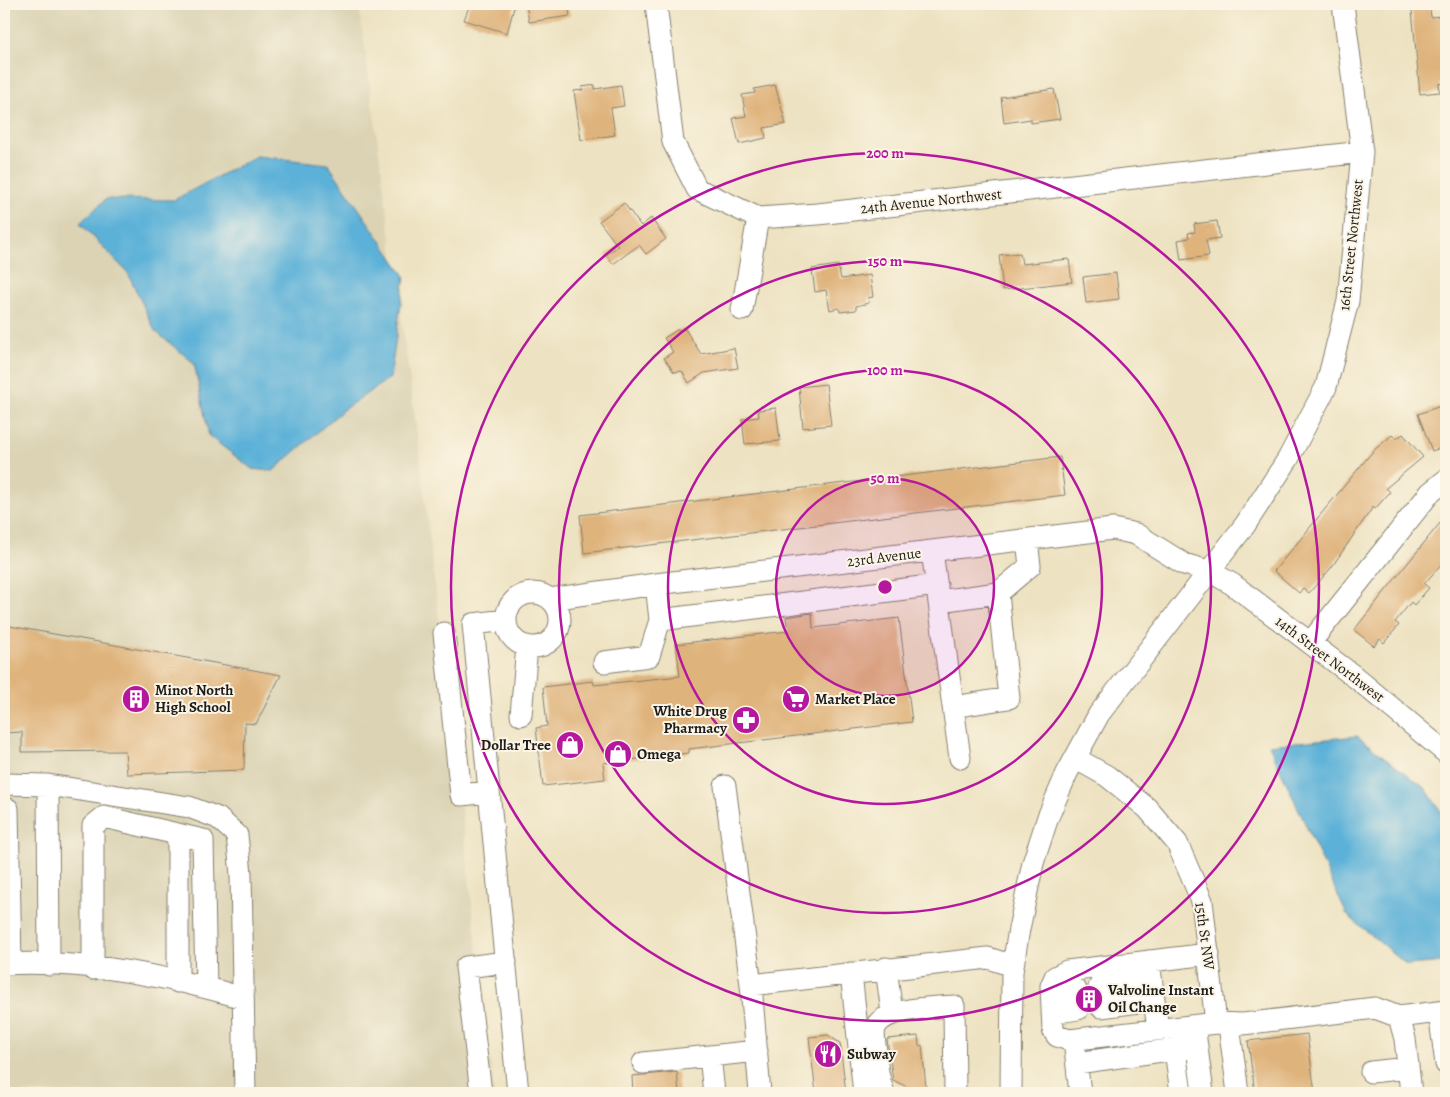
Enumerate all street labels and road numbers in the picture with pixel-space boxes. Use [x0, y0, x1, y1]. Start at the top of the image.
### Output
street label: 16th Street Northwest [1334, 178, 1368, 312]
street label: 24th Avenue Northwest [859, 184, 1003, 218]
street label: 23rd Avenue [846, 542, 923, 571]
street label: 14th Street Northwest [1271, 611, 1389, 707]
street label: 15th St NW [1190, 901, 1220, 971]

